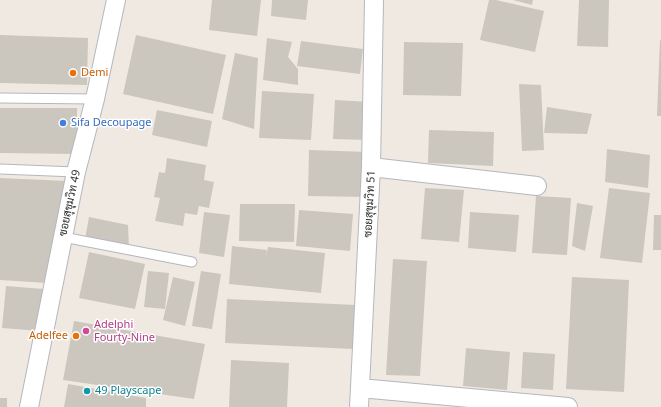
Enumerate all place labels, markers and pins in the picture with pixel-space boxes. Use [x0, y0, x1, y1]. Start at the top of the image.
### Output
place label: Demi [81, 66, 108, 80]
marker: Demi [68, 68, 78, 78]
place label: Sifa Decoupage [71, 116, 152, 130]
marker: Sifa Decoupage [58, 118, 68, 128]
place label: Adelphi Fourty-Nine [94, 318, 155, 344]
marker: Adelphi Fourty-Nine [81, 326, 91, 336]
place label: Adelfee [29, 329, 68, 343]
marker: Adelfee [71, 331, 81, 341]
place label: 49 Playscape [95, 384, 161, 398]
marker: 49 Playscape [82, 386, 92, 396]

